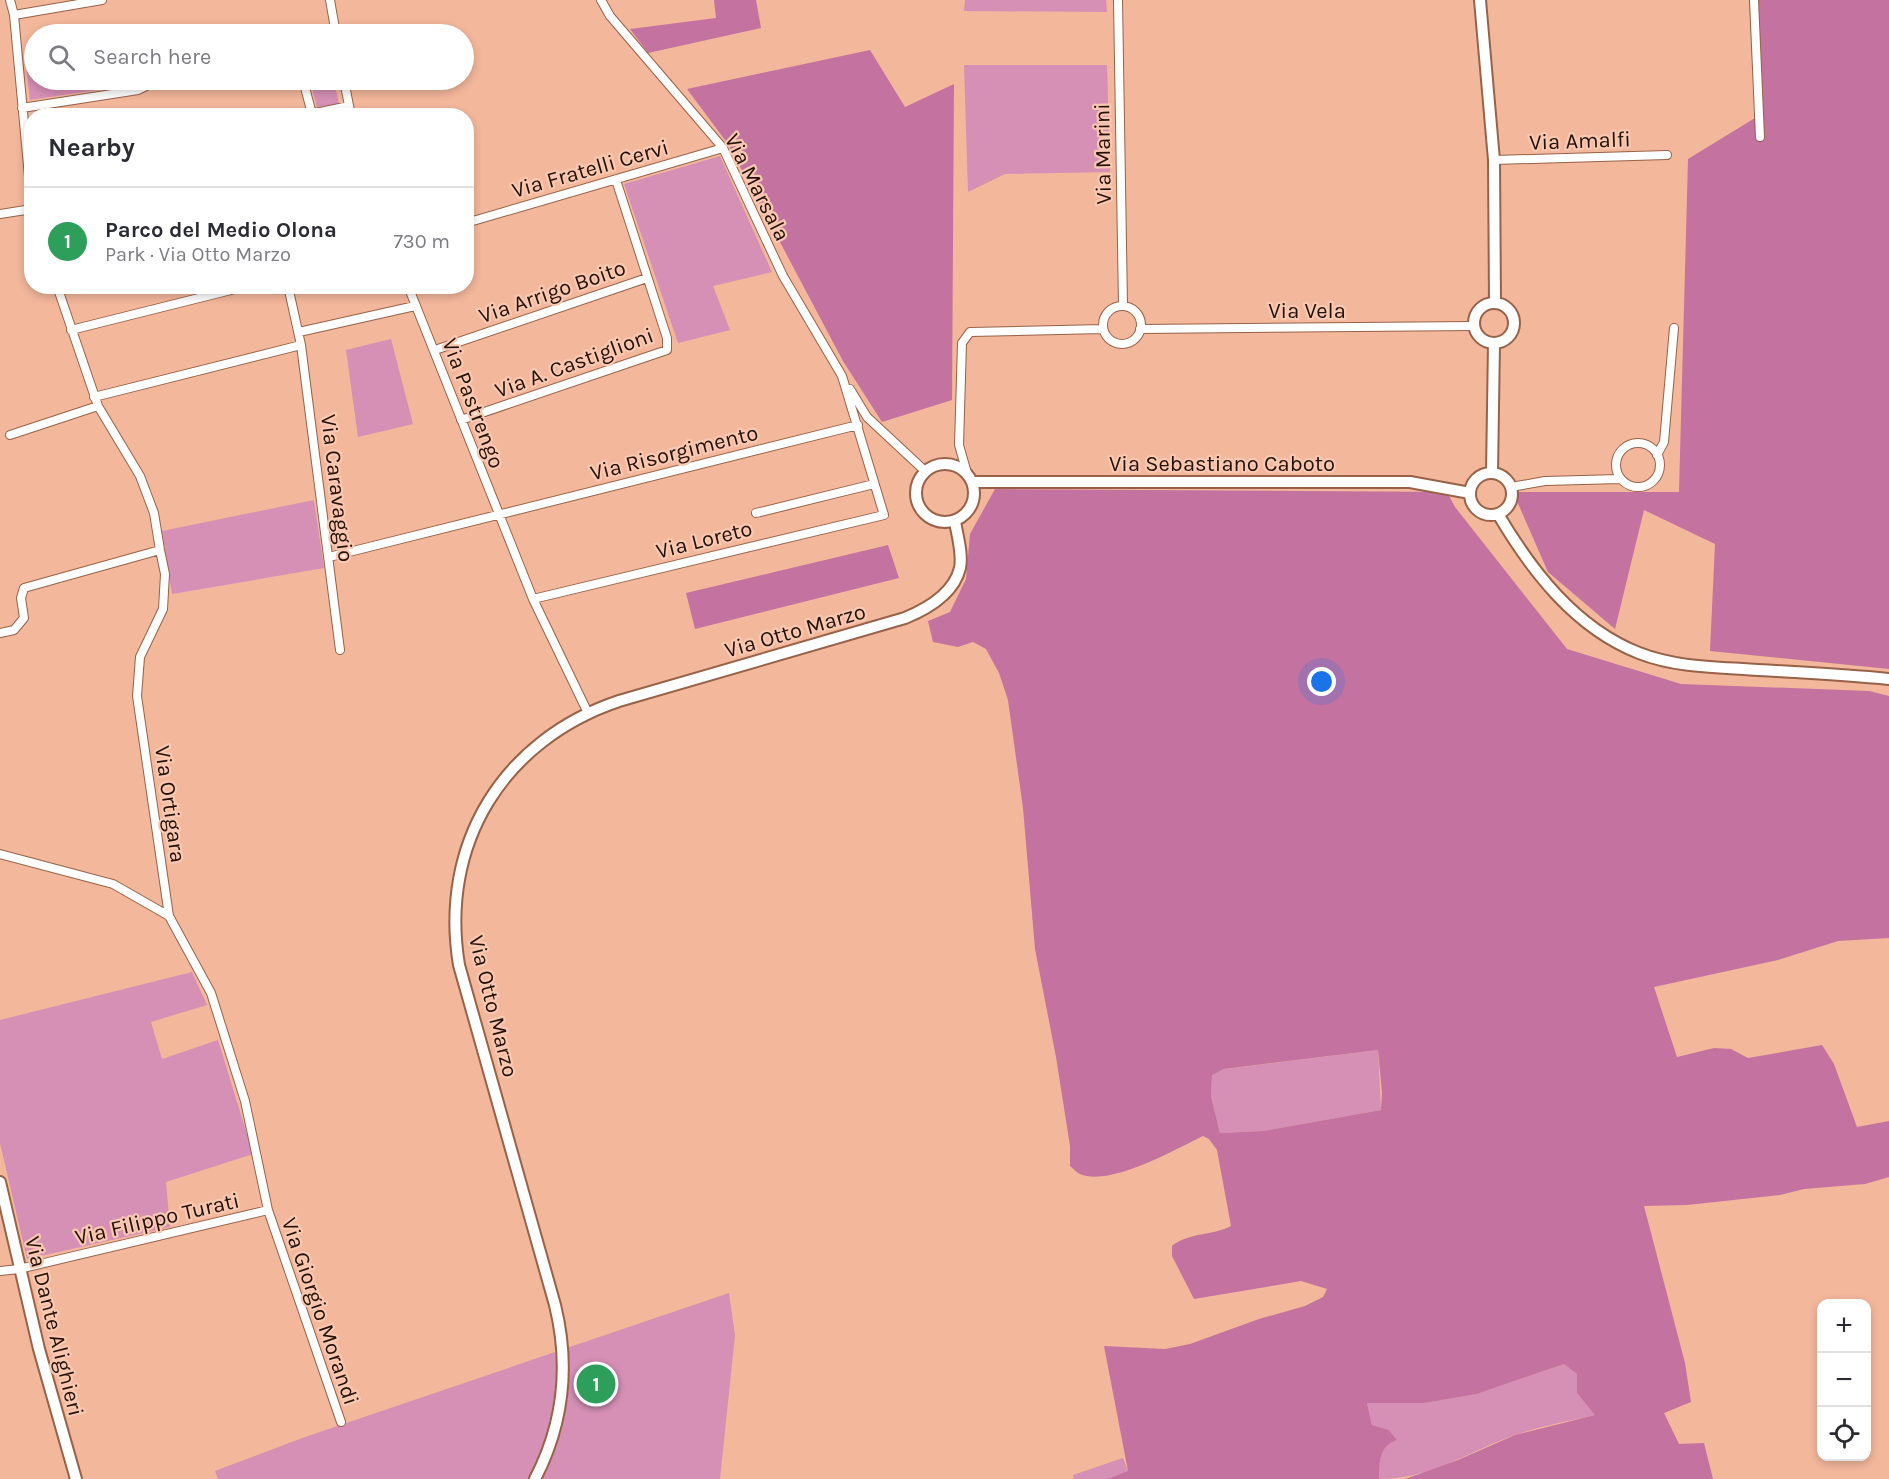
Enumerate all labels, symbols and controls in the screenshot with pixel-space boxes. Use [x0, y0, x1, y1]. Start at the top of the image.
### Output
search box [24, 24, 474, 90]
icon: search [45, 41, 78, 74]
text: Search here [93, 44, 211, 70]
street label: Via Marini [1089, 103, 1117, 205]
street label: Via Amalfi [1529, 126, 1631, 156]
street label: Via Marsala [719, 129, 795, 245]
text: Nearby [48, 132, 135, 163]
street label: Via Fratelli Cervi [509, 134, 672, 204]
text: Parco del Medio Olona [105, 217, 337, 243]
text: 1 [64, 230, 71, 253]
text: 730 m [393, 230, 450, 253]
text: Park · Via Otto Marzo [105, 243, 291, 266]
street label: Via Arrigo Boito [475, 255, 629, 329]
street label: Via Vela [1268, 298, 1346, 324]
street label: Via A. Castiglioni [491, 322, 657, 404]
street label: Via Pastrengo [436, 335, 510, 472]
street label: Via Caravaggio [315, 413, 359, 563]
street label: Via Risorgimento [588, 420, 761, 486]
street label: Via Sebastiano Caboto [1109, 451, 1335, 477]
street label: Via Loreto [653, 515, 755, 564]
street label: Via Otto Marzo [722, 598, 869, 663]
your location [1307, 667, 1336, 696]
street label: Via Ortigara [149, 744, 191, 864]
street label: Via Otto Marzo [463, 933, 523, 1080]
street label: Via Filippo Turati [73, 1187, 242, 1251]
street label: Via Giorgio Morandi [276, 1214, 364, 1408]
street label: Via Dante Alighieri [19, 1234, 89, 1419]
map controls [1817, 1299, 1871, 1461]
button: + [1817, 1299, 1871, 1353]
button: − [1817, 1353, 1871, 1407]
pin: 1 [576, 1362, 616, 1406]
button: locate [1817, 1407, 1871, 1461]

